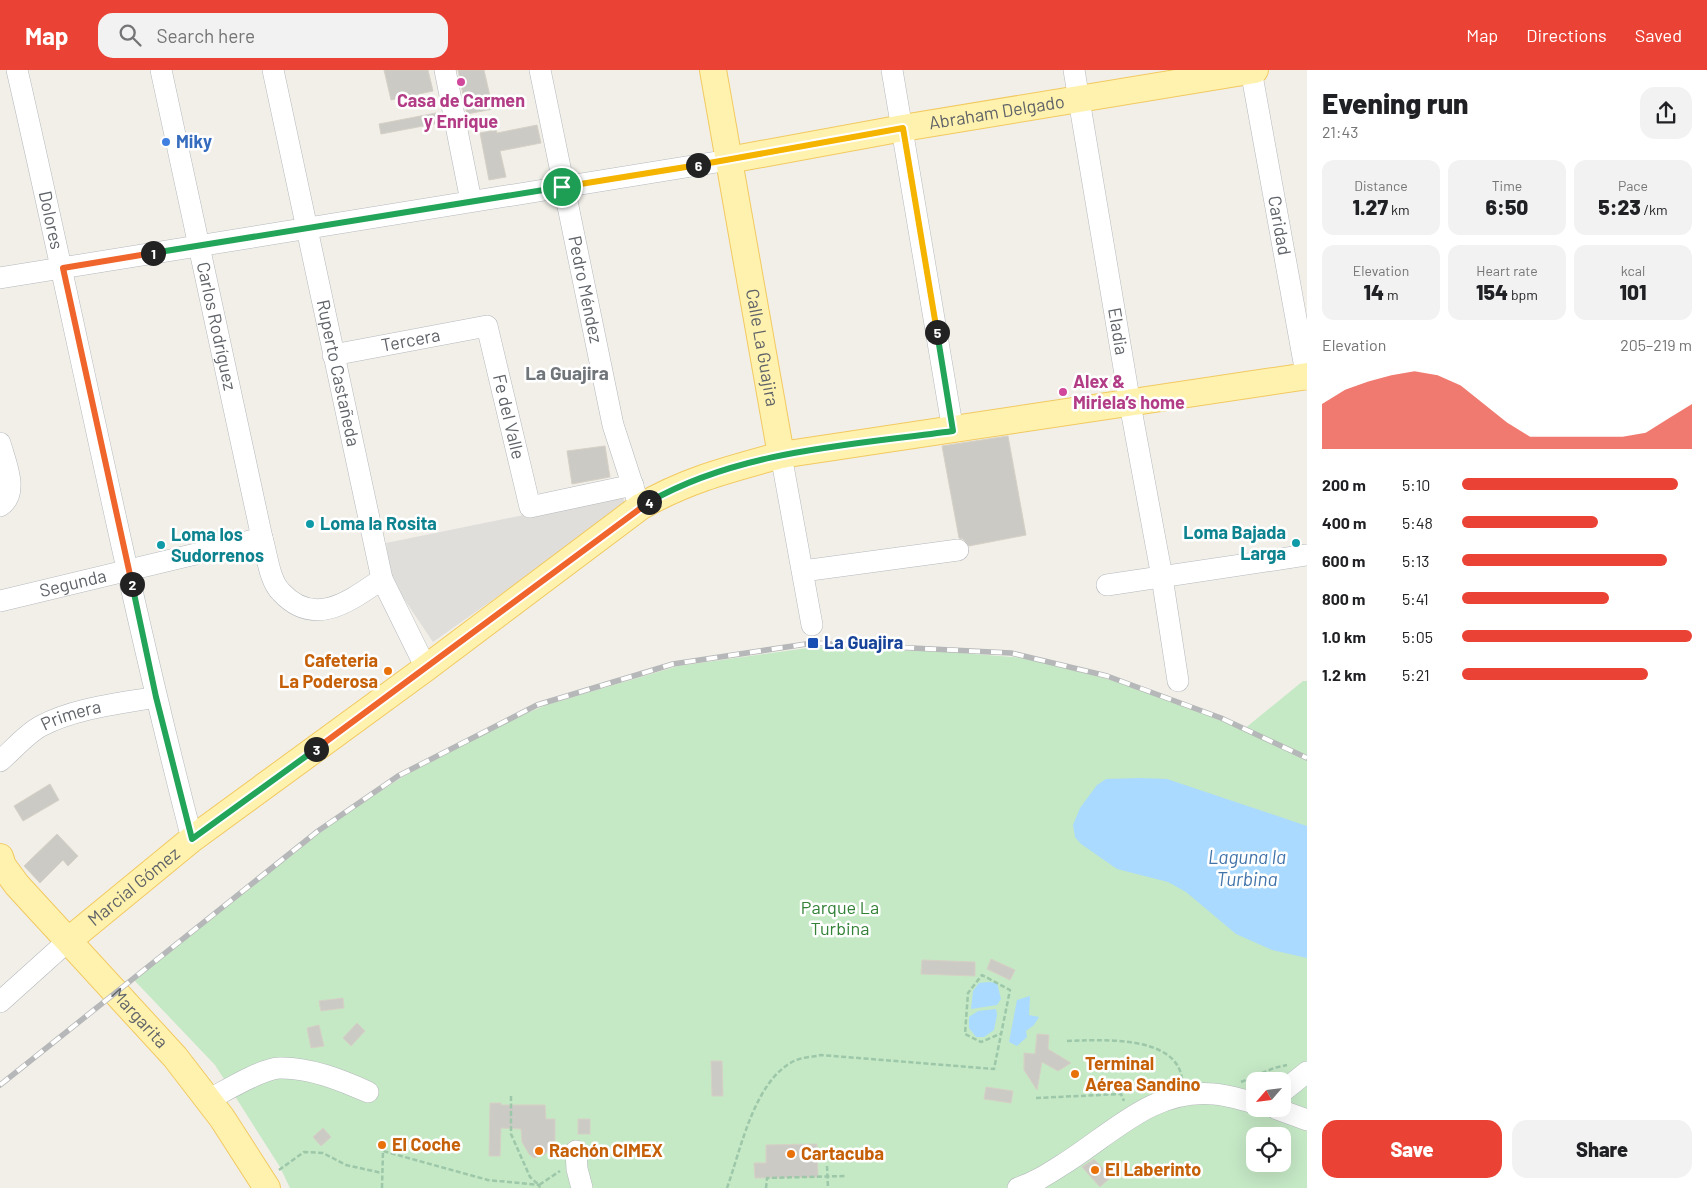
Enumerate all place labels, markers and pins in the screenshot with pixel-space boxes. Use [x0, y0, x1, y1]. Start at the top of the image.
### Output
marker: Casa de Carmen y Enrique [455, 76, 467, 88]
place label: Casa de Carmen y Enrique [397, 89, 525, 132]
place label: Miky [176, 130, 212, 152]
marker: Miky [160, 136, 172, 148]
pin: 6 [686, 152, 710, 178]
pin [541, 166, 583, 208]
pin: 1 [140, 240, 166, 266]
pin: 5 [924, 320, 950, 344]
place label: Alex & Miriela’s home [1073, 370, 1185, 413]
marker: Alex & Miriela’s home [1057, 386, 1069, 398]
pin: 4 [636, 490, 662, 514]
place label: Loma la Rosita [320, 512, 437, 534]
marker: Loma la Rosita [304, 518, 316, 530]
place label: Loma Bajada Larga [1183, 521, 1286, 564]
place label: Loma los Sudorrenos [171, 523, 264, 566]
marker: Loma Bajada Larga [1290, 537, 1302, 549]
marker: Loma los Sudorrenos [155, 539, 167, 551]
pin: 2 [120, 572, 144, 596]
place label: La Guajira [824, 631, 903, 653]
marker: La Guajira [806, 636, 820, 650]
place label: Cafeteria La Poderosa [279, 649, 378, 692]
marker: Cafeteria La Poderosa [382, 665, 394, 677]
pin: 3 [304, 736, 328, 762]
place label: Terminal Aérea Sandino [1085, 1052, 1201, 1095]
marker: Terminal Aérea Sandino [1069, 1068, 1081, 1080]
place label: El Coche [392, 1133, 461, 1155]
marker: El Coche [376, 1139, 388, 1151]
place label: Rachón CIMEX [549, 1139, 663, 1161]
place label: Cartacuba [801, 1142, 884, 1164]
marker: Rachón CIMEX [533, 1145, 545, 1157]
marker: Cartacuba [785, 1148, 797, 1160]
place label: El Laberinto [1105, 1158, 1201, 1180]
marker: El Laberinto [1089, 1164, 1101, 1176]

